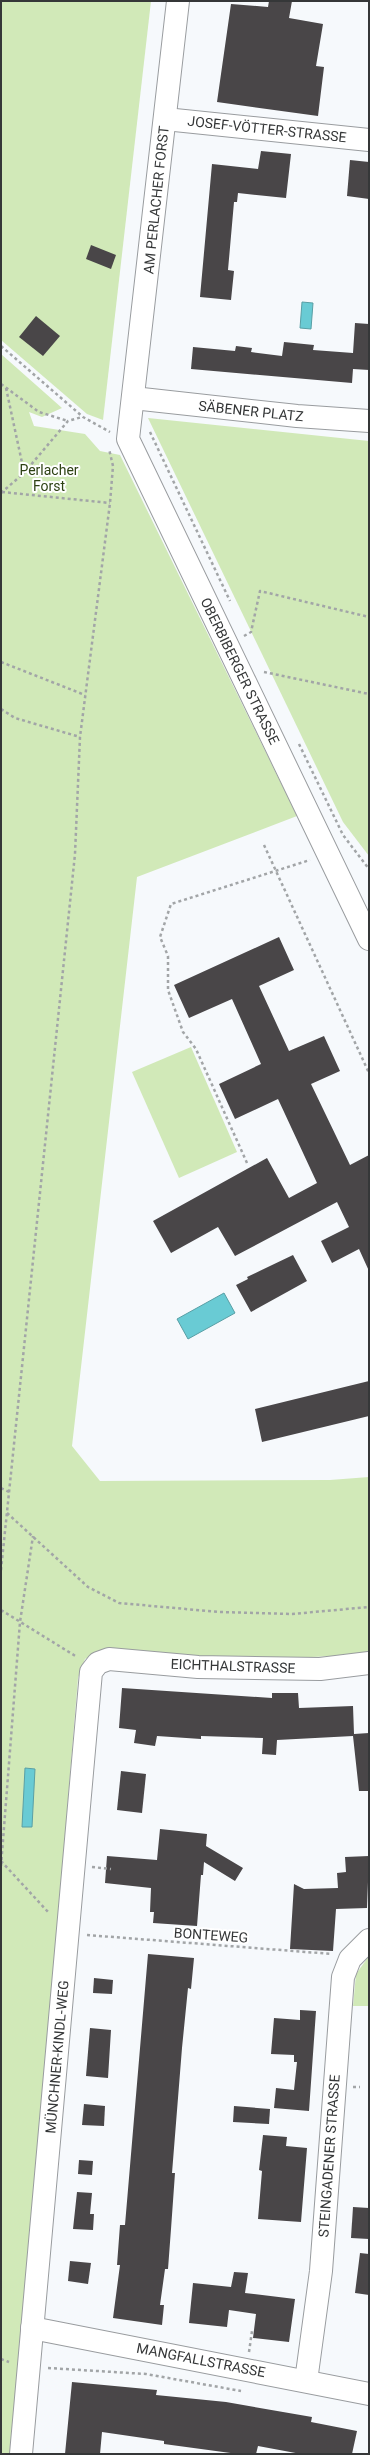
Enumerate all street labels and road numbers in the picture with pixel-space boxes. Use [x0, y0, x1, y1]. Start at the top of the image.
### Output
street label: JOSEF-VÖTTER-STRASSE [187, 113, 347, 145]
street label: AM PERLACHER FORST [140, 125, 172, 275]
street label: SÄBENER PLATZ [198, 398, 304, 424]
street label: OBERBIBERGER STRASSE [197, 595, 283, 747]
street label: EICHTHALSTRASSE [170, 1656, 296, 1676]
street label: BONTEWEG [173, 1924, 249, 1946]
street label: MÜNCHNER-KINDL-WEG [42, 1980, 72, 2134]
street label: STEINGADENER STRASSE [315, 2074, 343, 2238]
street label: MANGFALLSTRASSE [135, 2340, 267, 2380]

